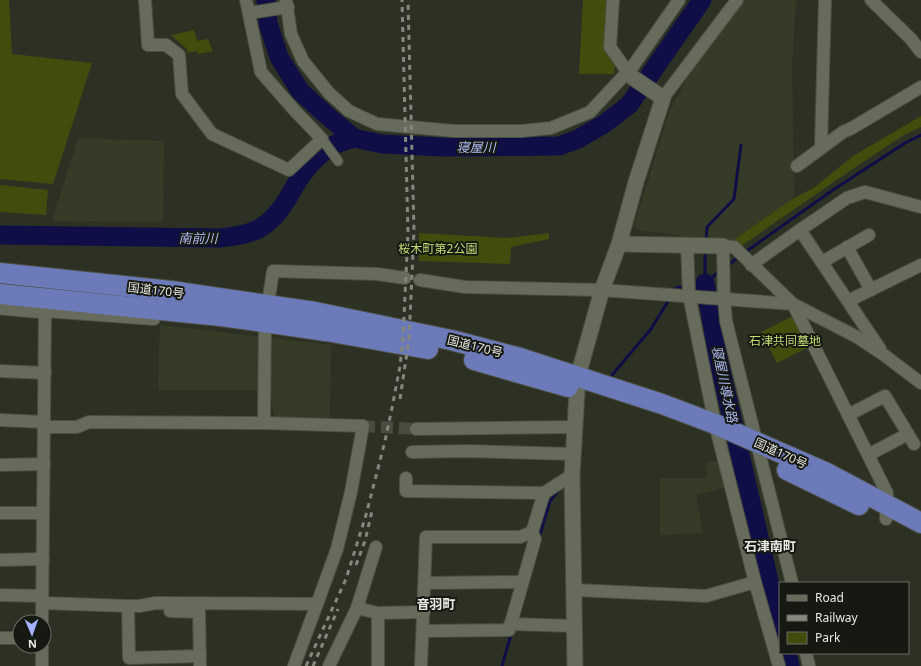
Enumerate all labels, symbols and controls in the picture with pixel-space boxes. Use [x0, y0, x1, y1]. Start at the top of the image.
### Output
water label: 寝屋川 [456, 138, 497, 156]
water label: 南前川 [178, 229, 219, 247]
park label: 桜木町第2公園 [399, 240, 477, 257]
street label: 国道170号 [127, 278, 185, 302]
street label: 国道170号 [445, 331, 505, 361]
park label: 石津共同墓地 [749, 332, 821, 349]
water label: 寝屋川導水路 [708, 344, 742, 425]
street label: 国道170号 [752, 434, 810, 472]
district label: 石津南町 [744, 537, 796, 555]
legend [779, 582, 909, 654]
text: Road [815, 589, 844, 606]
district label: 音羽町 [416, 595, 456, 613]
text: Railway [815, 609, 859, 626]
north arrow [12, 614, 52, 654]
text: Park [815, 629, 841, 646]
text: N [28, 637, 37, 652]

